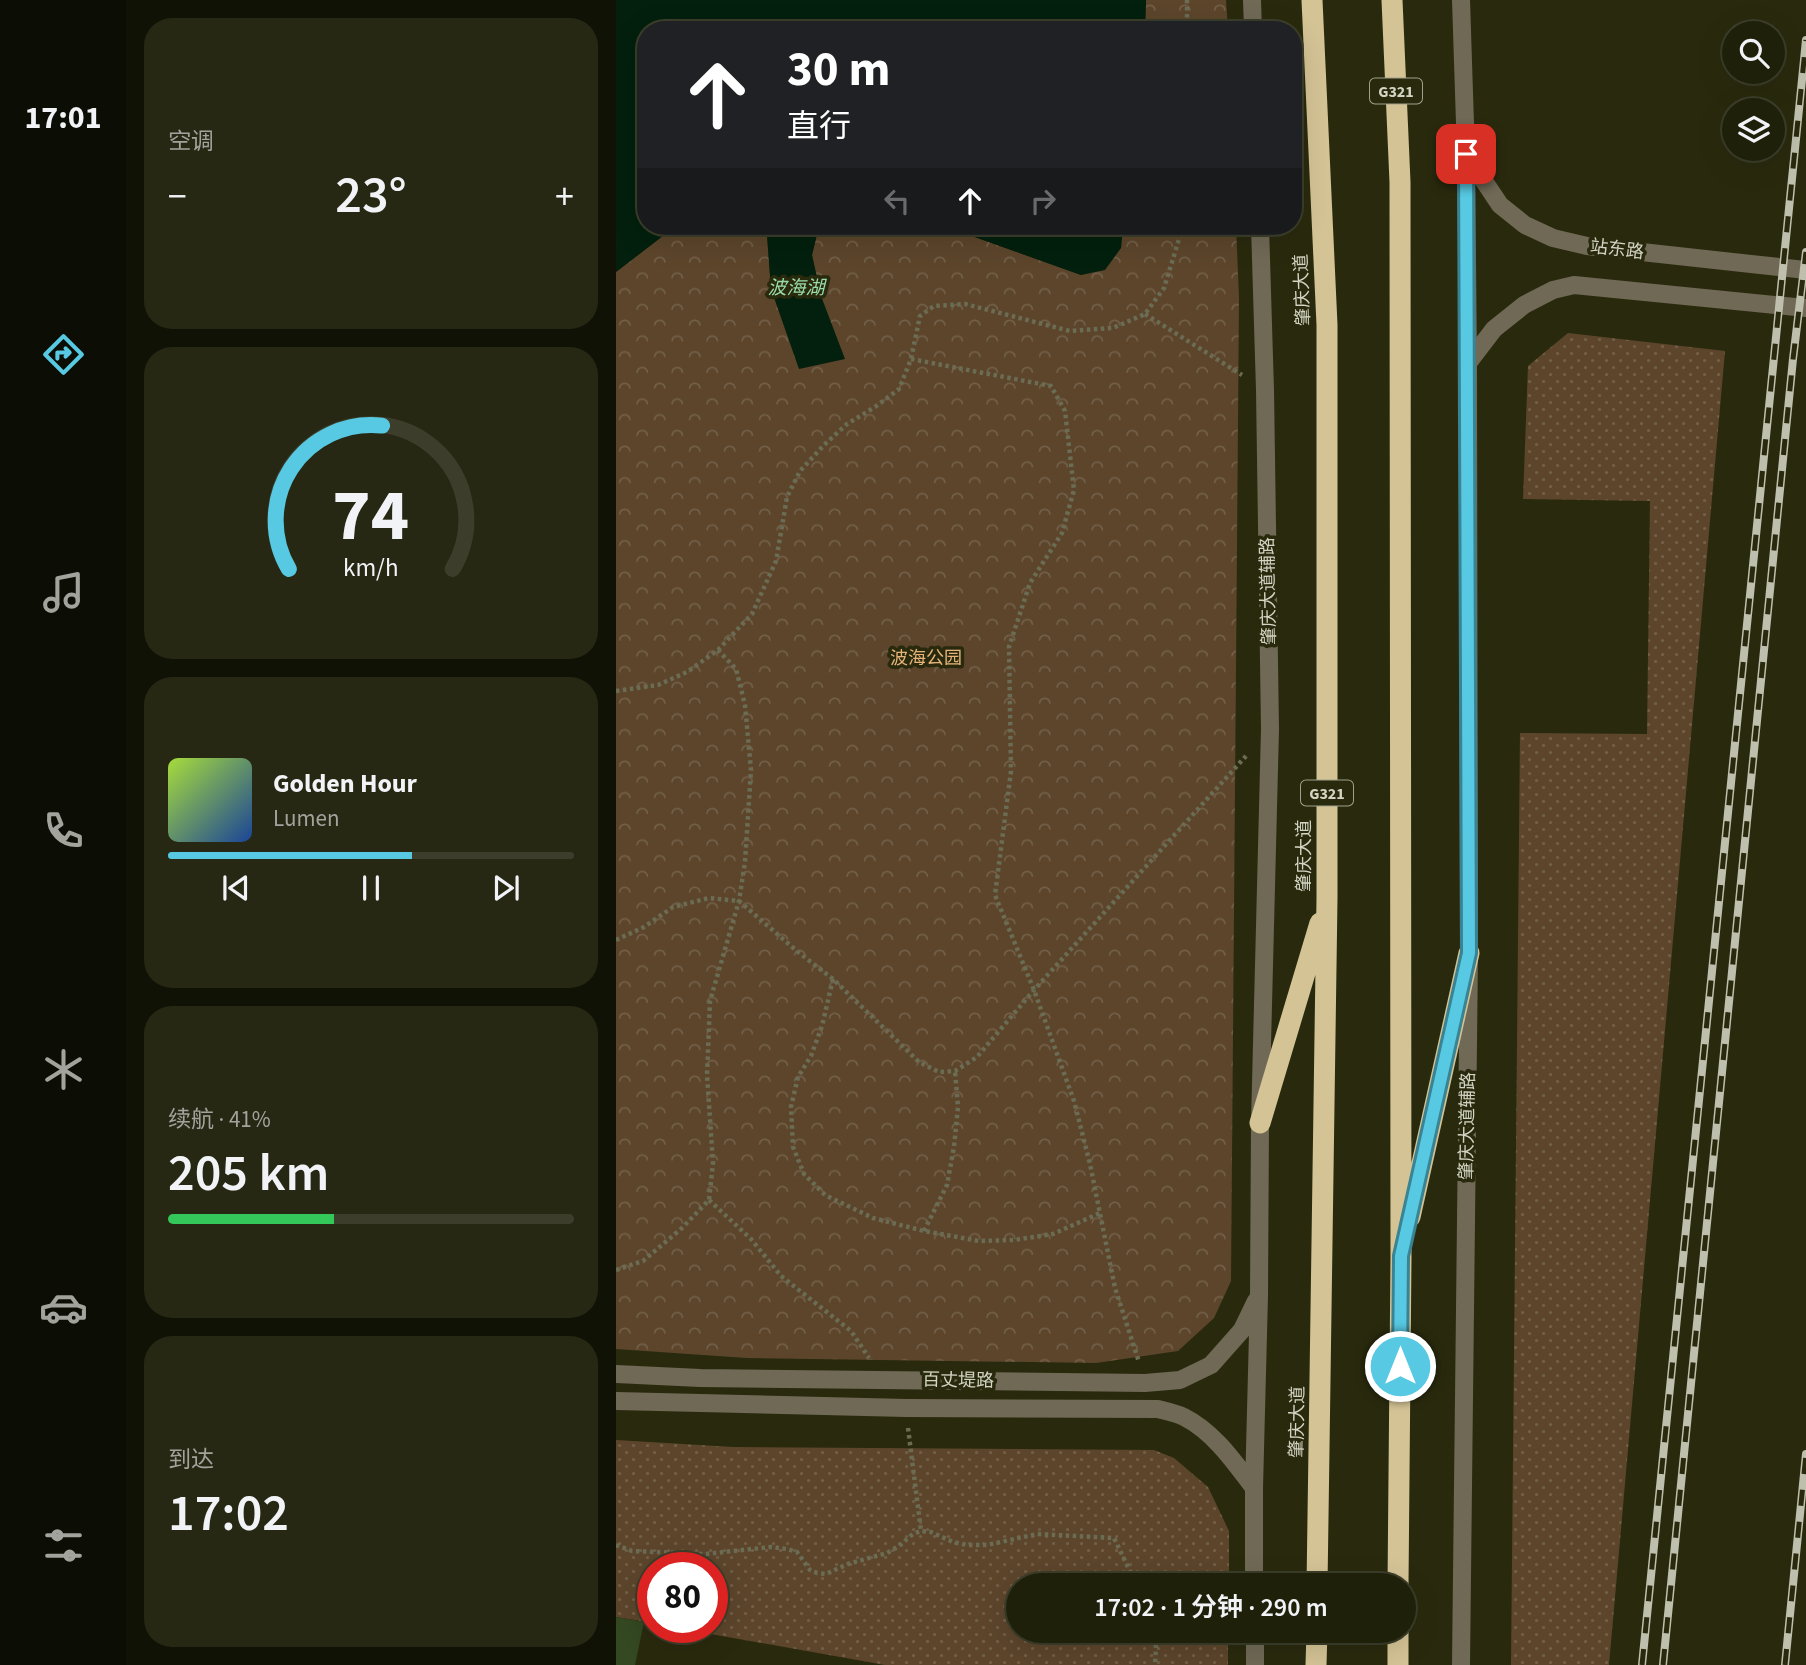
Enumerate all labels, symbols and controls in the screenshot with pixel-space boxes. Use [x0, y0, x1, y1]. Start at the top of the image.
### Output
map controls [1722, 21, 1785, 161]
button: search [1722, 21, 1785, 84]
text: 30 m [787, 35, 891, 105]
icon: ahead [672, 49, 763, 140]
road number: G321 [1370, 78, 1422, 104]
text: 17:01 [24, 95, 102, 141]
button: layers [1722, 98, 1785, 161]
text: 直行 [787, 104, 851, 150]
pin [1436, 124, 1496, 184]
text: 空调 [168, 125, 214, 158]
icon: arrive [1447, 135, 1485, 173]
text: 23° [335, 159, 407, 233]
text: − [168, 170, 187, 224]
text: + [555, 170, 574, 224]
icon: left [878, 182, 916, 220]
icon: ahead [951, 182, 989, 220]
icon: right [1024, 182, 1062, 220]
street label: 站东路 [1589, 234, 1645, 265]
street label: 肇庆大道 [1289, 254, 1316, 326]
water label: 波海湖 [767, 275, 827, 302]
icon: directions [39, 330, 88, 379]
text: 74 [333, 465, 409, 569]
street label: 肇庆大道辅路 [1255, 537, 1282, 645]
text: km/h [343, 550, 399, 586]
icon: music [39, 568, 88, 617]
park label: 波海公园 [890, 646, 962, 671]
text: Golden Hour [273, 765, 417, 802]
road number: G321 [1301, 780, 1353, 806]
text: Lumen [273, 802, 340, 835]
icon: phone [39, 806, 88, 855]
street label: 肇庆大道 [1292, 820, 1317, 892]
icon: previous [217, 869, 255, 907]
icon: pause [352, 869, 390, 907]
icon: next [487, 869, 525, 907]
icon: climate [39, 1045, 88, 1094]
street label: 肇庆大道辅路 [1454, 1072, 1481, 1180]
text: 续航 · 41% [168, 1103, 271, 1136]
text: 205 km [168, 1137, 329, 1211]
icon: car [39, 1283, 88, 1332]
position arrow [1363, 1329, 1437, 1403]
street label: 百丈堤路 [922, 1367, 994, 1394]
street label: 肇庆大道 [1284, 1386, 1311, 1458]
text: 到达 [168, 1443, 214, 1476]
text: 17:02 [168, 1477, 289, 1551]
icon: filters [39, 1521, 88, 1570]
speed limit sign: 80 [637, 1552, 728, 1643]
text: 17:02 · 1 分钟 · 290 m [1094, 1589, 1328, 1626]

